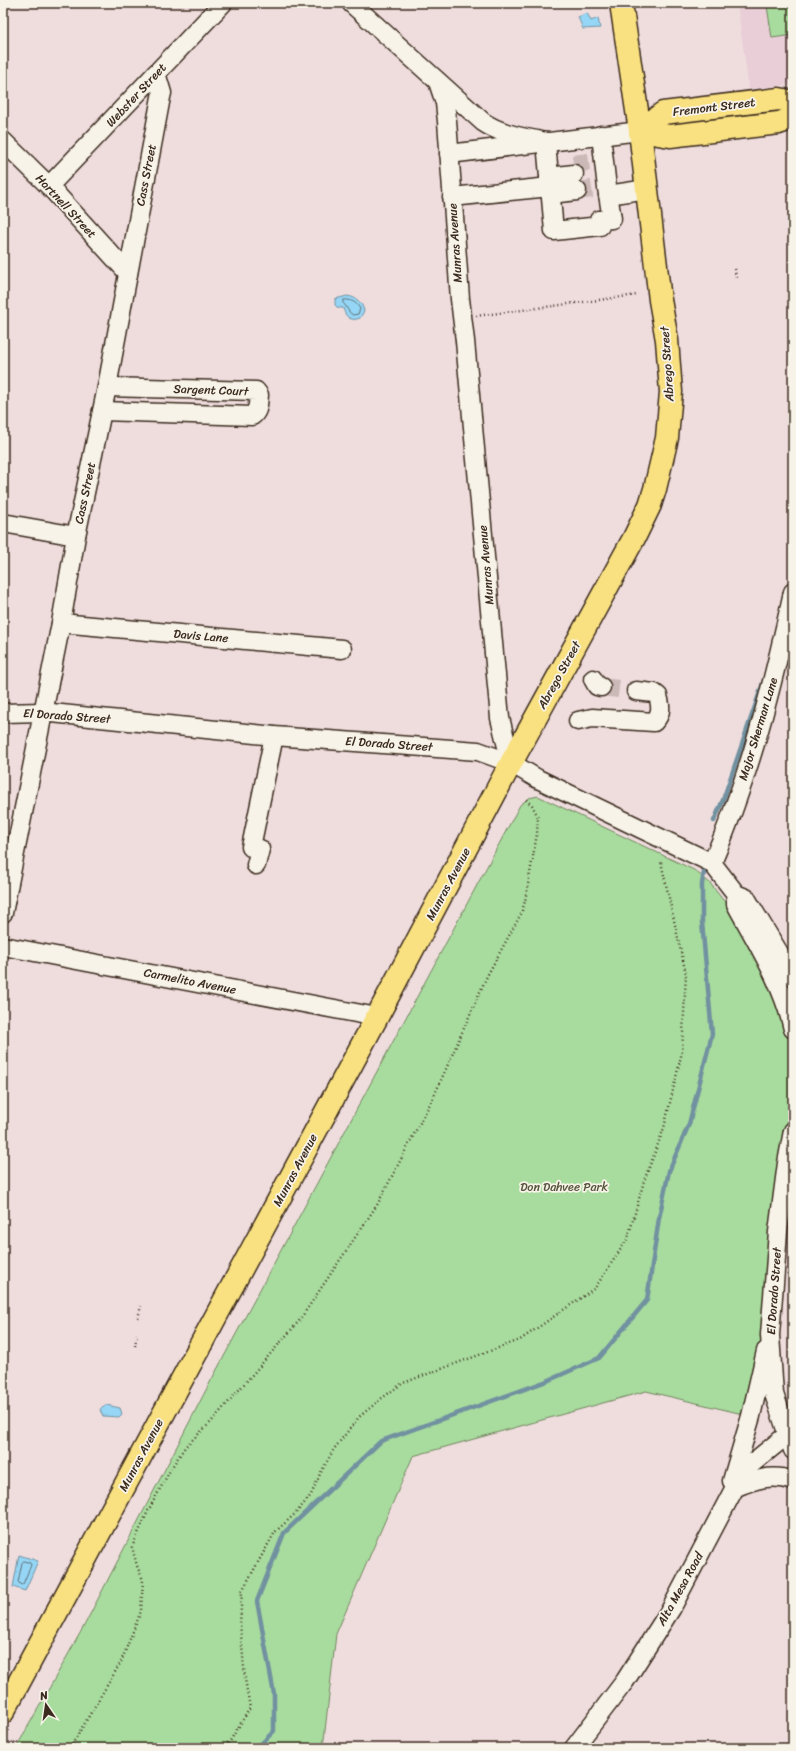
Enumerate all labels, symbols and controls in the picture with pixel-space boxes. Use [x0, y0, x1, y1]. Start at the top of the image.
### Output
street label: Webster Street [100, 58, 172, 132]
street label: Fremont Street [671, 91, 757, 123]
street label: Cass Street [129, 142, 163, 208]
street label: Hartnell Street [30, 168, 102, 244]
street label: Munras Avenue [441, 202, 469, 284]
street label: Abrego Street [653, 325, 681, 403]
street label: Sargent Court [173, 378, 250, 402]
street label: Cass Street [68, 460, 102, 526]
street label: Munras Avenue [472, 524, 500, 606]
street label: Davis Lane [173, 623, 229, 649]
street label: Abrego Street [531, 636, 587, 714]
street label: Major Sherman Lane [732, 674, 784, 783]
street label: El Dorado Street [22, 702, 113, 730]
street label: El Dorado Street [344, 730, 435, 758]
street label: Munras Avenue [420, 844, 476, 924]
street label: Carmelito Avenue [142, 961, 238, 1001]
street label: Munras Avenue [267, 1130, 323, 1210]
park label: Don Dahvee Park [520, 1176, 608, 1198]
street label: El Dorado Street [760, 1245, 788, 1336]
street label: Munras Avenue [113, 1415, 169, 1495]
street label: Alta Mesa Road [650, 1547, 710, 1631]
north arrow [26, 1685, 66, 1725]
text: N [37, 1686, 50, 1706]

